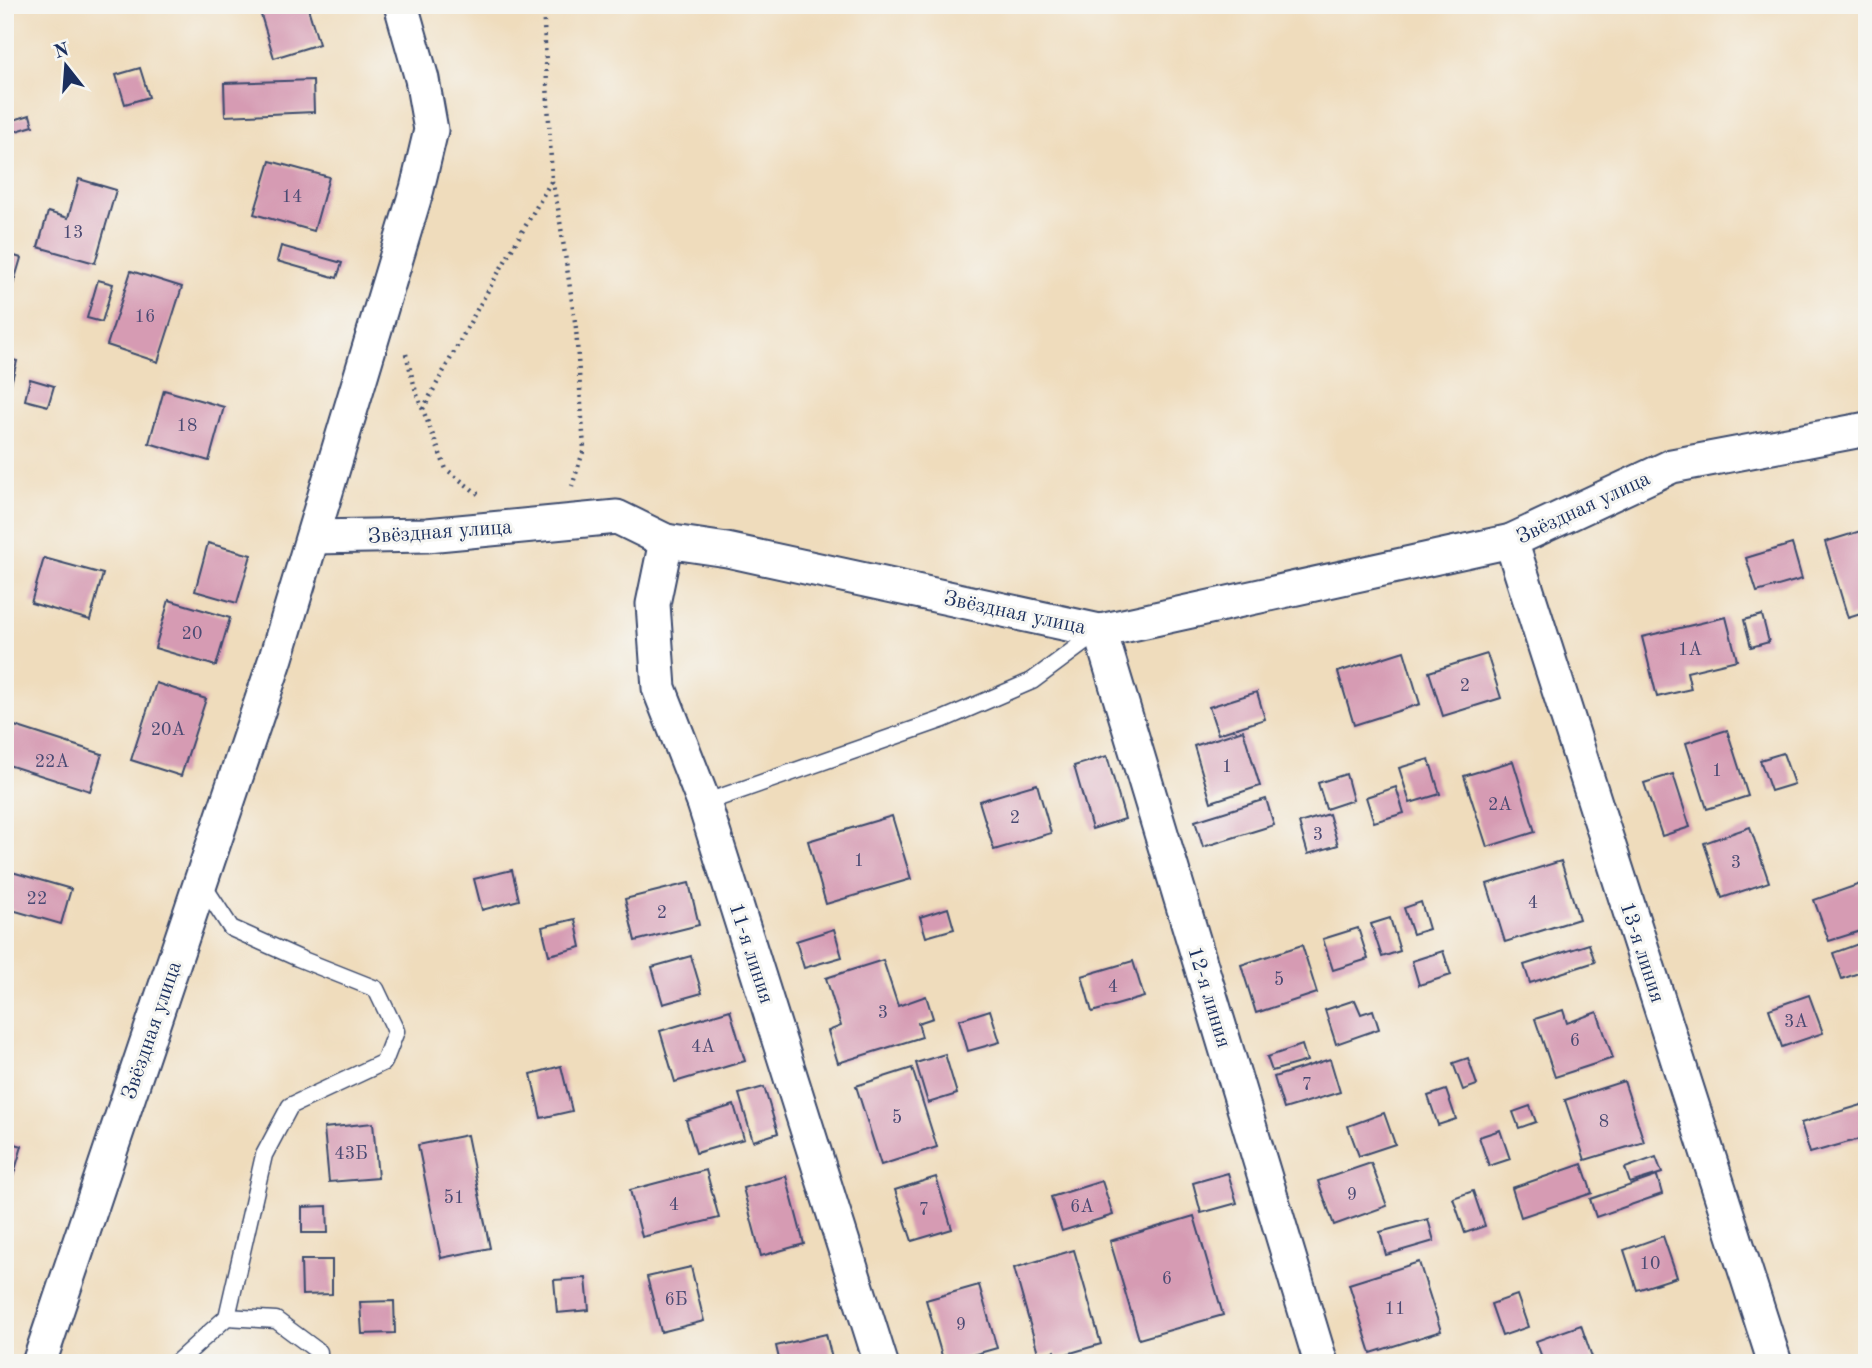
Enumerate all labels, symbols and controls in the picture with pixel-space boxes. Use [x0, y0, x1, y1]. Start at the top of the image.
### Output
north arrow [32, 32, 102, 102]
text: N [52, 41, 72, 63]
house number: 14 [282, 188, 302, 206]
house number: 13 [63, 224, 83, 242]
house number: 16 [135, 308, 155, 326]
house number: 18 [177, 417, 197, 435]
street label: Звёздная улица [1514, 468, 1654, 548]
street label: Звёздная улица [367, 517, 513, 548]
street label: Звёздная улица [942, 588, 1088, 639]
house number: 20 [182, 625, 202, 643]
house number: 1А [1678, 641, 1702, 659]
house number: 2 [1460, 677, 1470, 695]
house number: 20А [151, 721, 186, 739]
house number: 22А [35, 753, 70, 771]
house number: 1 [1222, 758, 1232, 776]
house number: 1 [1712, 762, 1722, 780]
house number: 2А [1488, 796, 1512, 814]
house number: 2 [1010, 809, 1020, 827]
house number: 3 [1313, 826, 1323, 844]
house number: 1 [854, 852, 864, 870]
house number: 3 [1731, 854, 1741, 872]
house number: 22 [27, 890, 47, 908]
house number: 4 [1528, 894, 1538, 912]
street label: 13-я линия [1615, 900, 1668, 1005]
street label: 11-я линия [724, 901, 777, 1006]
house number: 2 [657, 904, 667, 922]
street label: 12-я линия [1183, 944, 1234, 1051]
street label: Звёздная улица [119, 959, 186, 1102]
house number: 5 [1274, 971, 1284, 989]
house number: 4 [1108, 978, 1118, 996]
house number: 3 [878, 1004, 888, 1022]
house number: 3А [1784, 1013, 1808, 1031]
house number: 6 [1570, 1032, 1580, 1050]
house number: 4А [691, 1038, 715, 1056]
house number: 7 [1302, 1076, 1312, 1094]
house number: 5 [892, 1109, 902, 1127]
house number: 8 [1599, 1113, 1609, 1131]
house number: 43Б [334, 1145, 368, 1163]
house number: 9 [1347, 1186, 1357, 1204]
house number: 51 [444, 1189, 464, 1207]
house number: 4 [669, 1196, 679, 1214]
house number: 6А [1070, 1198, 1094, 1216]
house number: 7 [919, 1201, 929, 1219]
house number: 10 [1640, 1255, 1660, 1273]
house number: 6 [1162, 1270, 1172, 1288]
house number: 6Б [664, 1291, 688, 1309]
house number: 11 [1385, 1300, 1405, 1318]
house number: 9 [956, 1316, 966, 1334]

